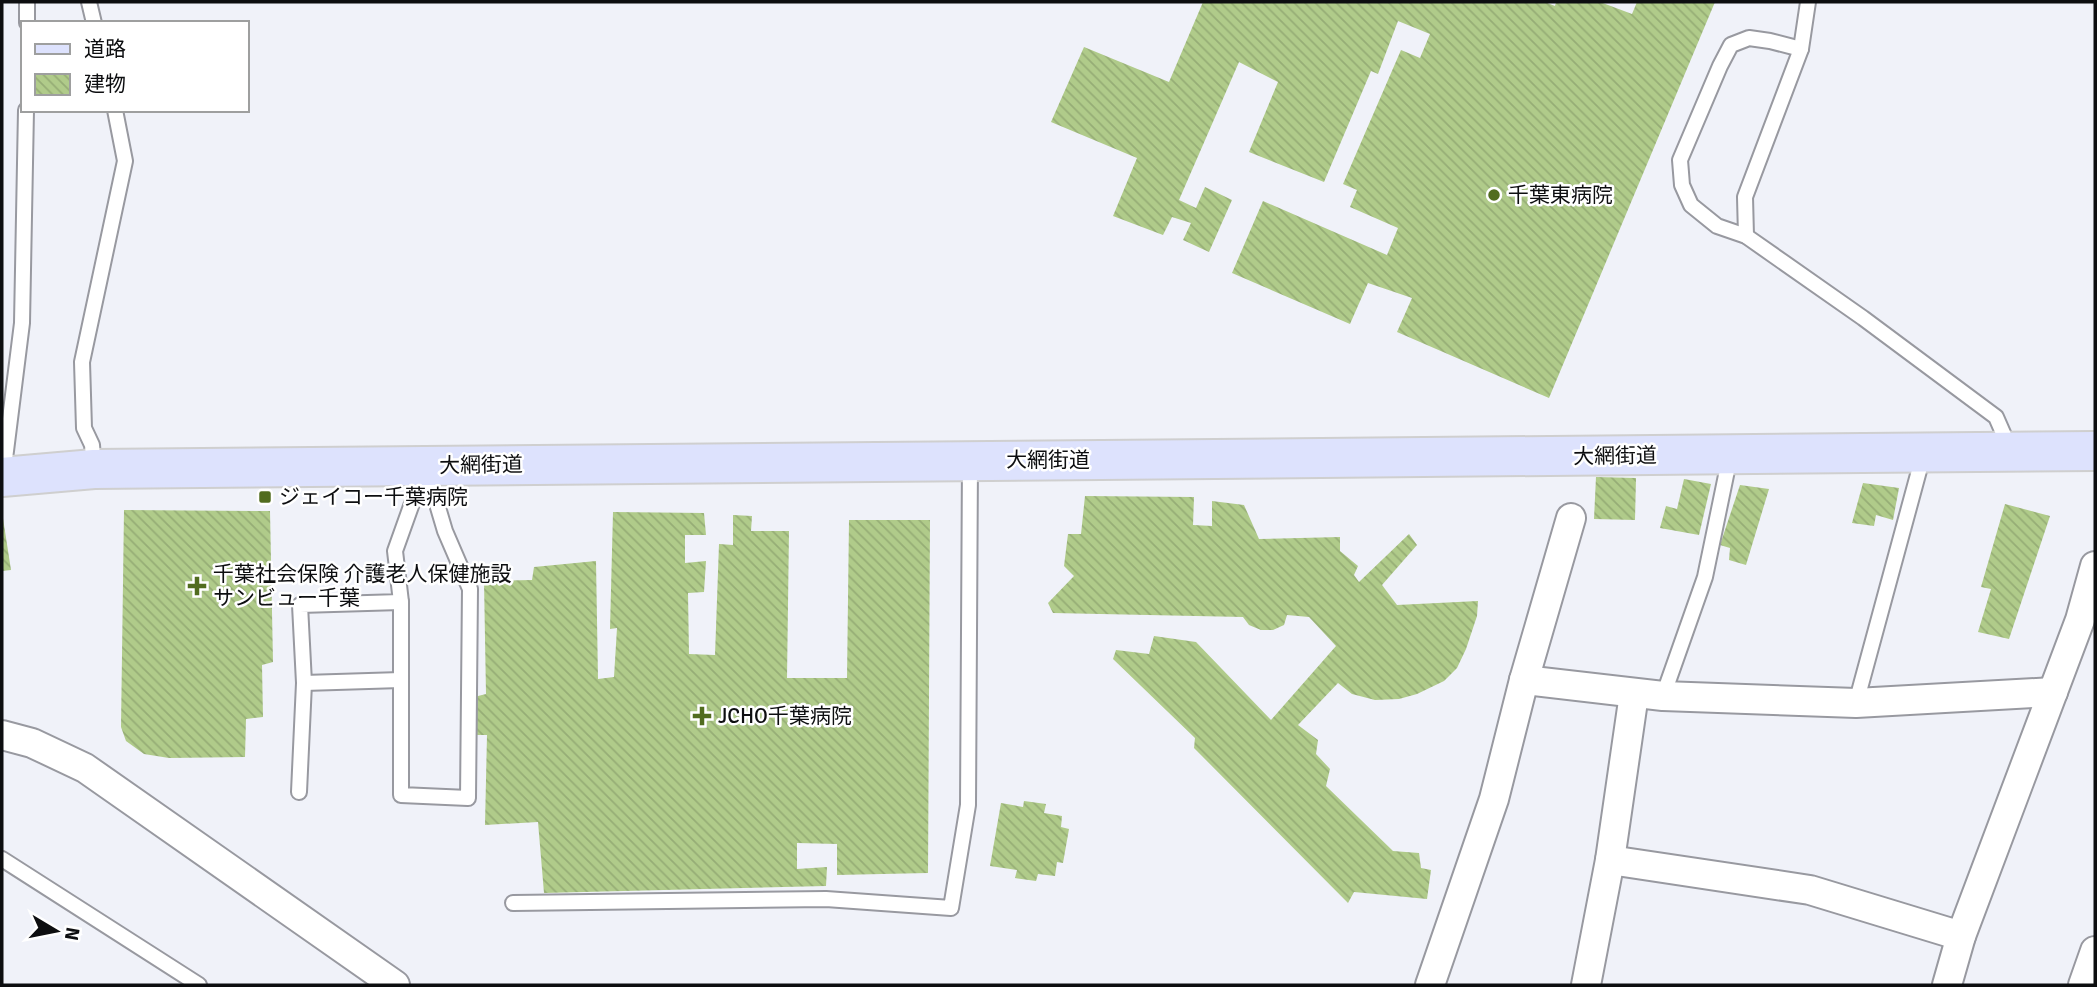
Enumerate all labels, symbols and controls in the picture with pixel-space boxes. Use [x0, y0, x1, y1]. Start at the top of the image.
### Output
legend [21, 21, 248, 112]
text: 道路 [84, 36, 126, 62]
text: 建物 [84, 71, 126, 97]
place label: 千葉東病院 [1508, 182, 1613, 208]
marker: 千葉東病院 [1486, 187, 1502, 203]
street label: 大網街道 [1573, 442, 1657, 470]
street label: 大網街道 [1006, 447, 1090, 473]
street label: 大網街道 [439, 451, 523, 479]
place label: ジェイコー千葉病院 [279, 484, 468, 510]
marker: ジェイコー千葉病院 [257, 489, 273, 505]
place label: 千葉社会保険 介護老人保健施設 サンビュー千葉 [213, 561, 512, 611]
marker: 千葉社会保険 介護老人保健施設 サンビュー千葉 [187, 576, 207, 596]
place label: JCHO千葉病院 [718, 703, 852, 729]
marker: JCHO千葉病院 [692, 706, 712, 726]
north arrow [21, 896, 91, 966]
text: N [59, 925, 85, 942]

